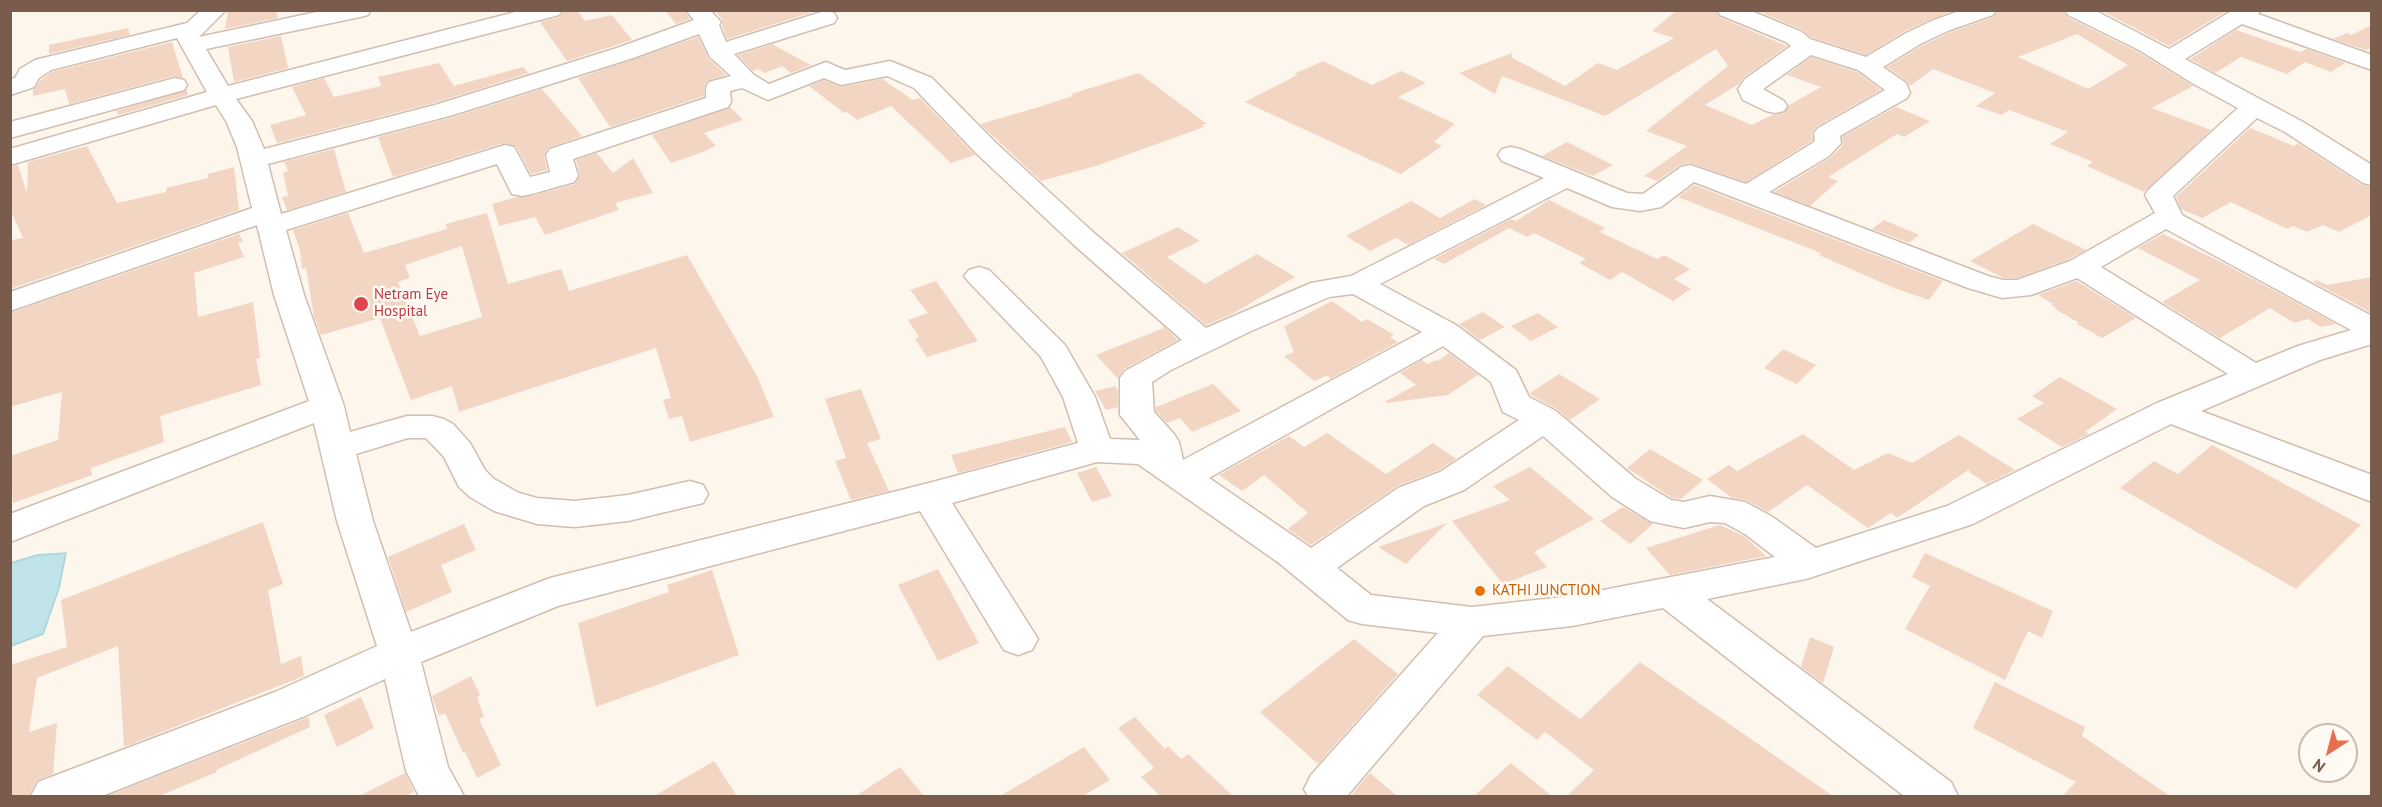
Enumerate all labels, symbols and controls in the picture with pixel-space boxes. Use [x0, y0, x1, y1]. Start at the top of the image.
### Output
place label: Netram Eye Hospital [374, 286, 448, 321]
marker: Netram Eye Hospital [352, 295, 370, 313]
place label: KATHI JUNCTION [1492, 582, 1601, 600]
marker: KATHI JUNCTION [1473, 584, 1487, 598]
north arrow [2298, 723, 2358, 783]
text: N [2308, 755, 2329, 777]

